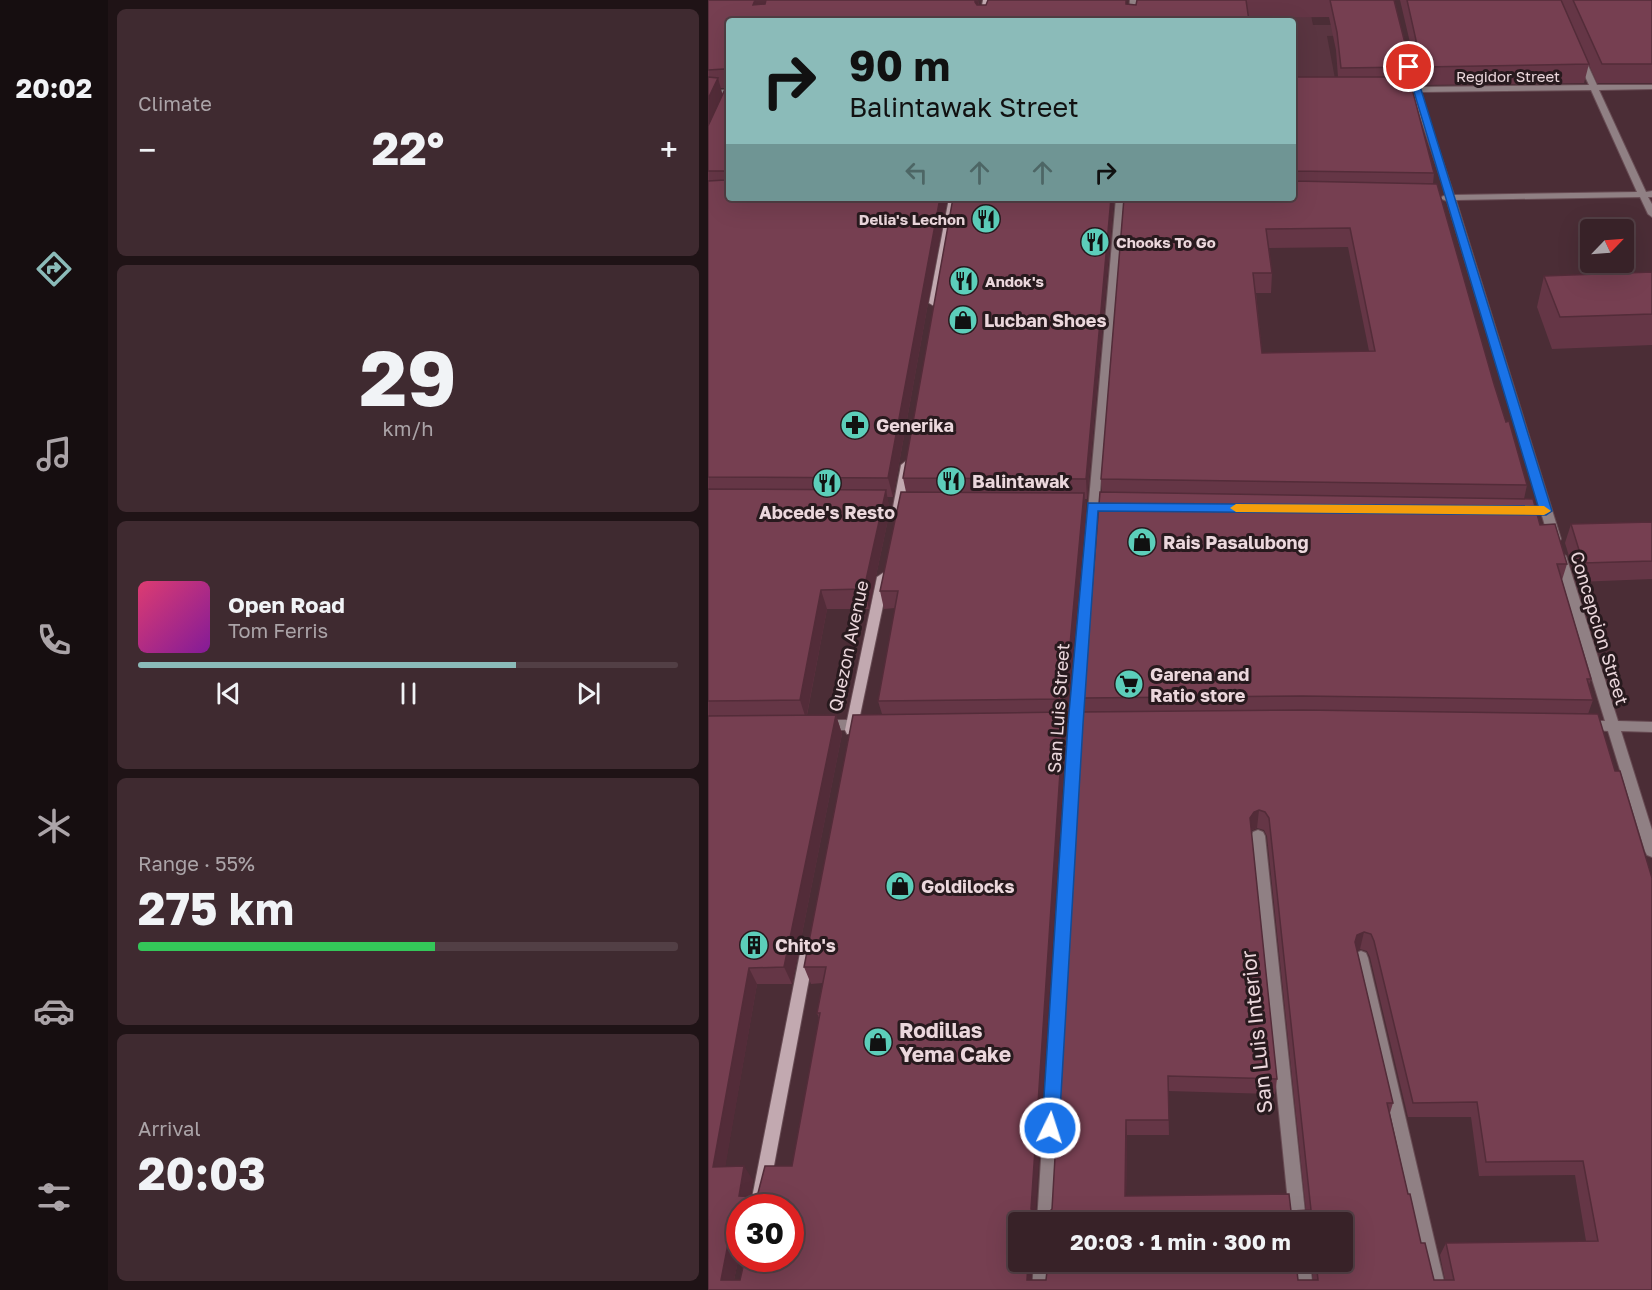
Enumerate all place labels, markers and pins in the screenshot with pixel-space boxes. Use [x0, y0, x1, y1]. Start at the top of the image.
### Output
pin [1383, 41, 1434, 92]
restaurant icon: Delia's Lechon [970, 203, 1002, 235]
place label: Delia's Lechon [859, 210, 965, 228]
restaurant icon: Chooks To Go [1079, 226, 1111, 258]
place label: Chooks To Go [1116, 233, 1216, 251]
restaurant icon: Andok's [948, 265, 980, 297]
place label: Andok's [985, 272, 1044, 290]
shop icon: Lucban Shoes [947, 304, 979, 336]
place label: Lucban Shoes [984, 309, 1107, 331]
pharmacy icon: Generika [839, 409, 871, 441]
place label: Generika [876, 414, 954, 436]
restaurant icon: Balintawak [935, 465, 967, 497]
restaurant icon: Abcede's Resto [811, 467, 843, 499]
place label: Balintawak [972, 470, 1070, 492]
place label: Abcede's Resto [759, 501, 895, 523]
shop icon: Rais Pasalubong [1126, 526, 1158, 558]
place label: Rais Pasalubong [1163, 531, 1309, 553]
place label: Garena and Ratio store [1150, 663, 1249, 706]
supermarket icon: Garena and Ratio store [1113, 668, 1145, 700]
shop icon: Goldilocks [884, 870, 916, 902]
place label: Goldilocks [921, 875, 1015, 897]
building icon: Chito's [738, 929, 770, 961]
place label: Chito's [775, 934, 836, 956]
place label: Rodillas Yema Cake [899, 1017, 1011, 1067]
shop icon: Rodillas Yema Cake [862, 1026, 894, 1058]

